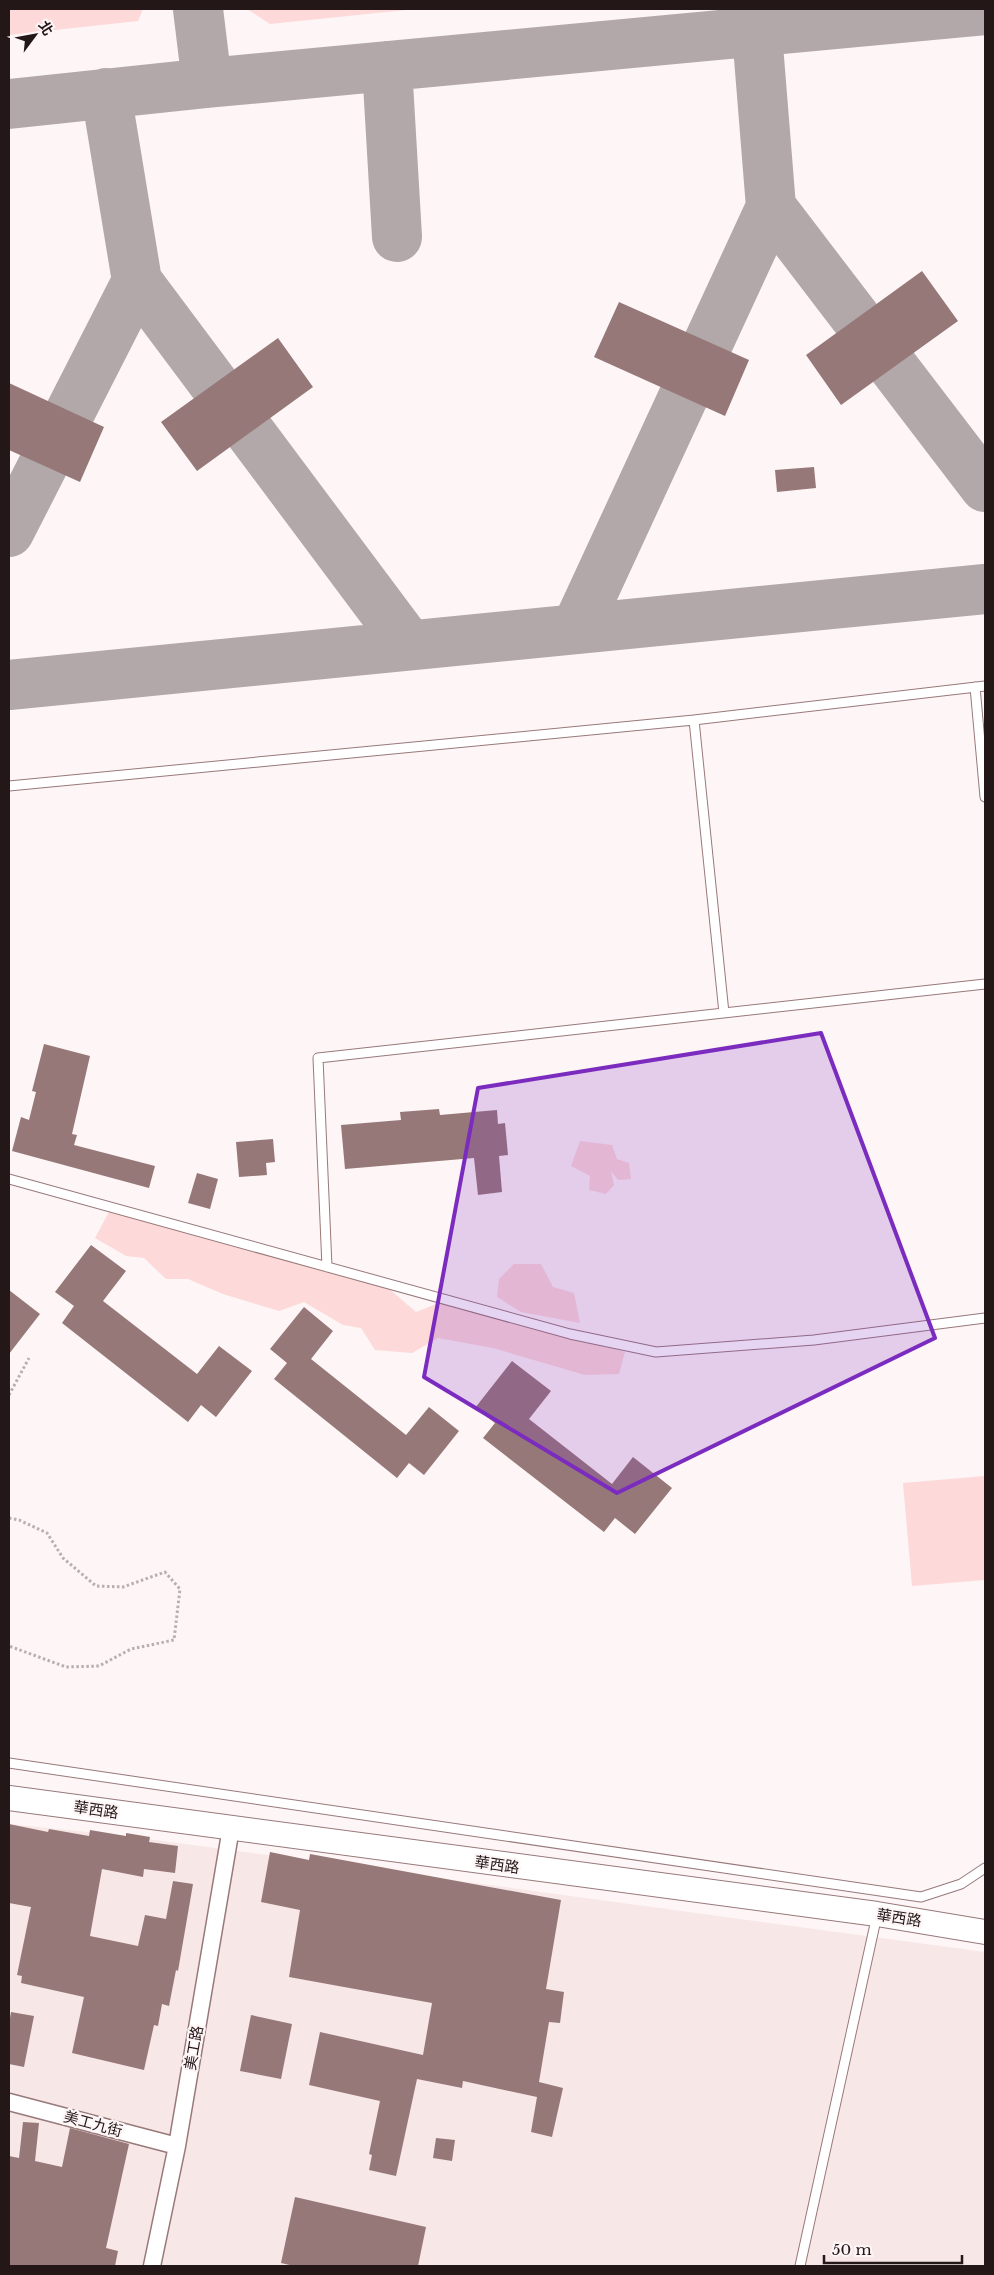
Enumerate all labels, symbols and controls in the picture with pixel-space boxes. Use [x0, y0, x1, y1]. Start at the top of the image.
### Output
north arrow [10, 10, 60, 60]
text: 北 [35, 17, 57, 39]
street label: 華西路 [72, 1797, 120, 1822]
street label: 華西路 [473, 1852, 521, 1877]
street label: 華西路 [875, 1905, 923, 1930]
street label: 美工路 [180, 2024, 207, 2072]
street label: 美工九街 [62, 2107, 125, 2140]
scale bar [824, 2232, 962, 2264]
text: 50 m [832, 2240, 872, 2259]

